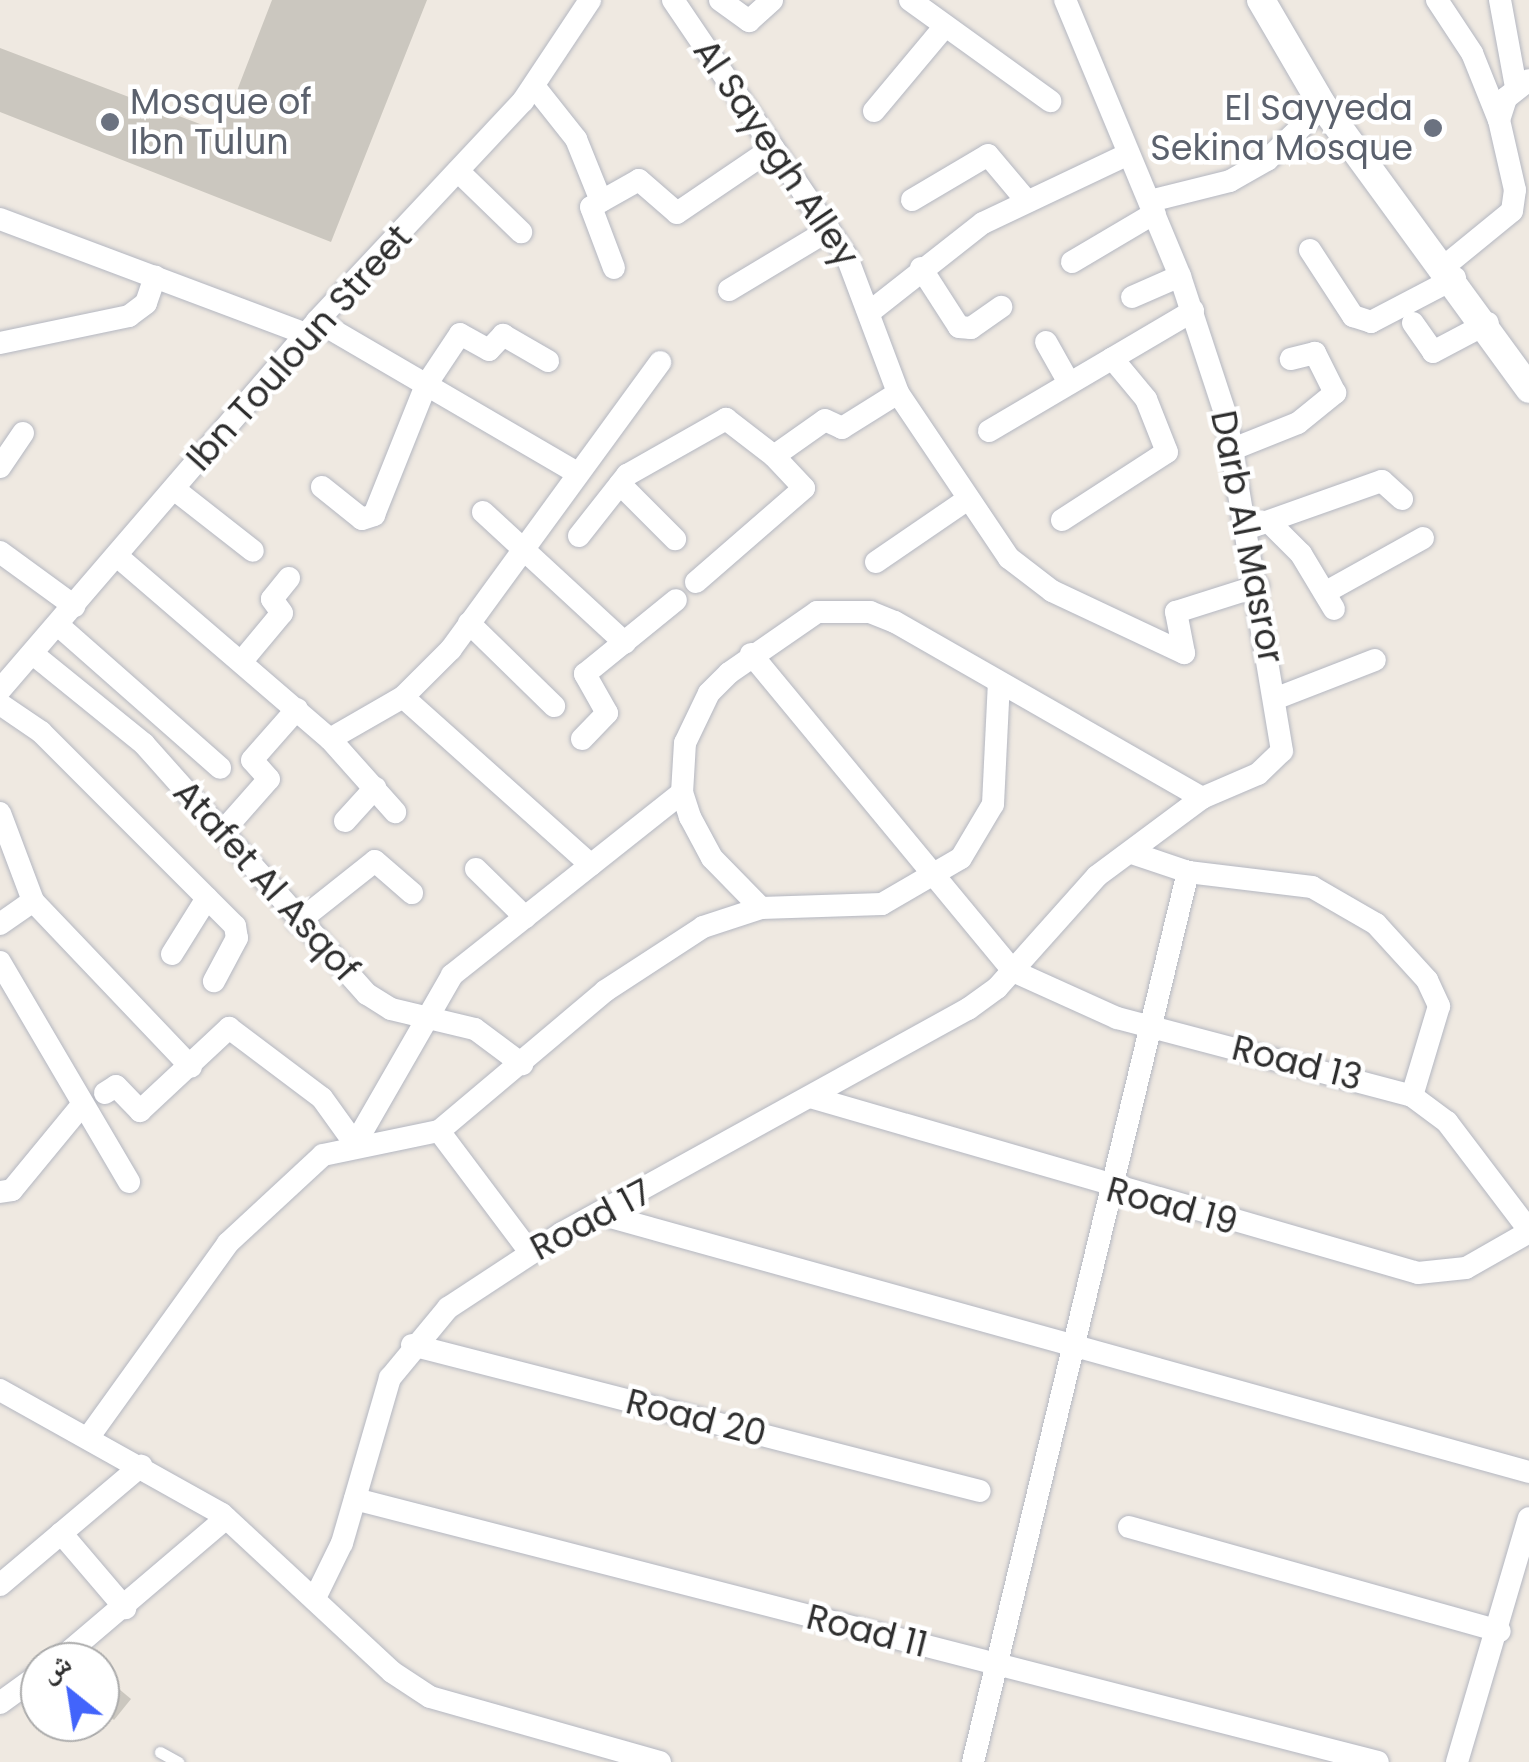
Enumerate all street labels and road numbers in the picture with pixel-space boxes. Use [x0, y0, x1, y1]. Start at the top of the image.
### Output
street label: Al Sayegh Alley [685, 32, 867, 274]
street label: Ibn Touloun Street [178, 217, 420, 479]
street label: Darb Al Masror [1202, 407, 1292, 667]
street label: Atafet Al Asqof [165, 772, 367, 990]
street label: Road 13 [1228, 1027, 1366, 1099]
street label: Road 19 [1102, 1168, 1242, 1244]
street label: Road 17 [523, 1171, 659, 1269]
street label: Road 20 [622, 1380, 770, 1456]
street label: Road 11 [802, 1596, 932, 1666]

